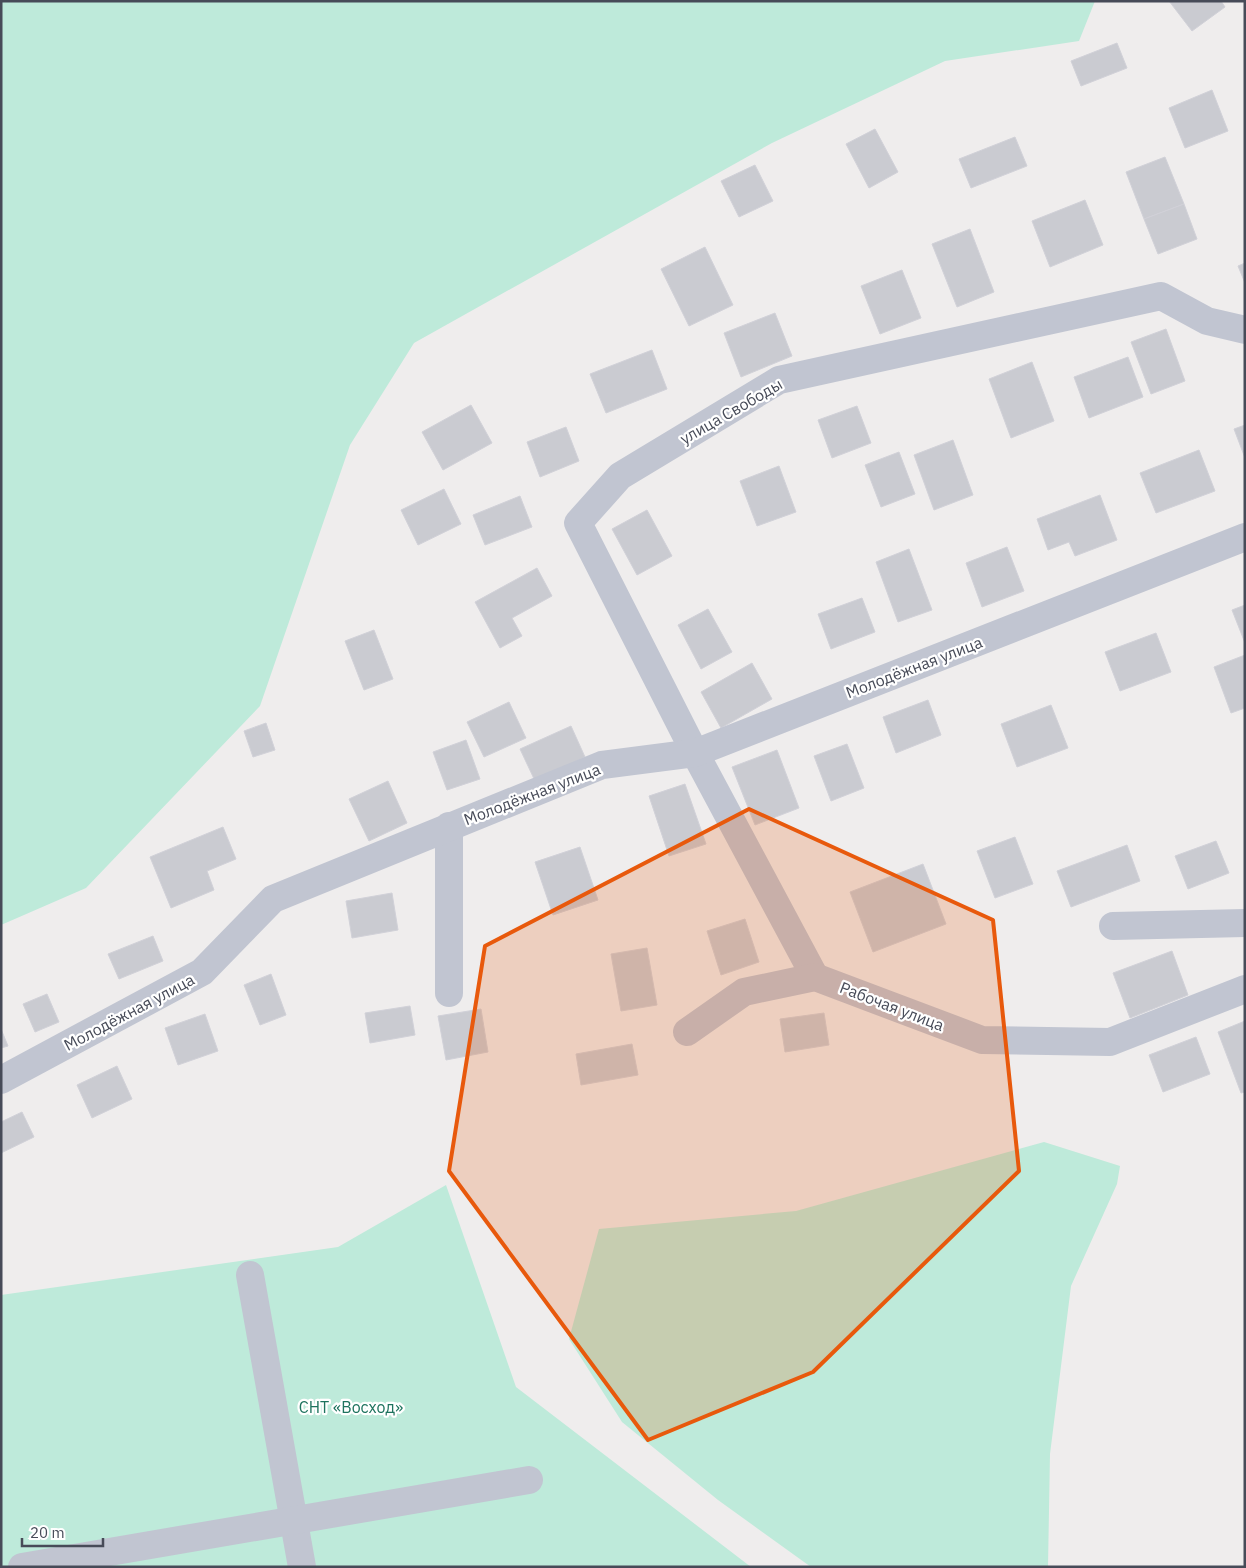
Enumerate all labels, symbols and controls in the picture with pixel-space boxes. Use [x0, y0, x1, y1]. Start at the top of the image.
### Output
street label: улица Свободы [676, 374, 786, 448]
street label: Молодёжная улица [843, 632, 986, 702]
street label: Молодёжная улица [461, 759, 604, 829]
street label: Молодёжная улица [60, 969, 198, 1055]
street label: Рабочая улица [837, 977, 947, 1035]
park label: СНТ «Восход» [299, 1397, 403, 1417]
scale bar [22, 1516, 104, 1548]
text: 20 m [30, 1523, 65, 1542]

